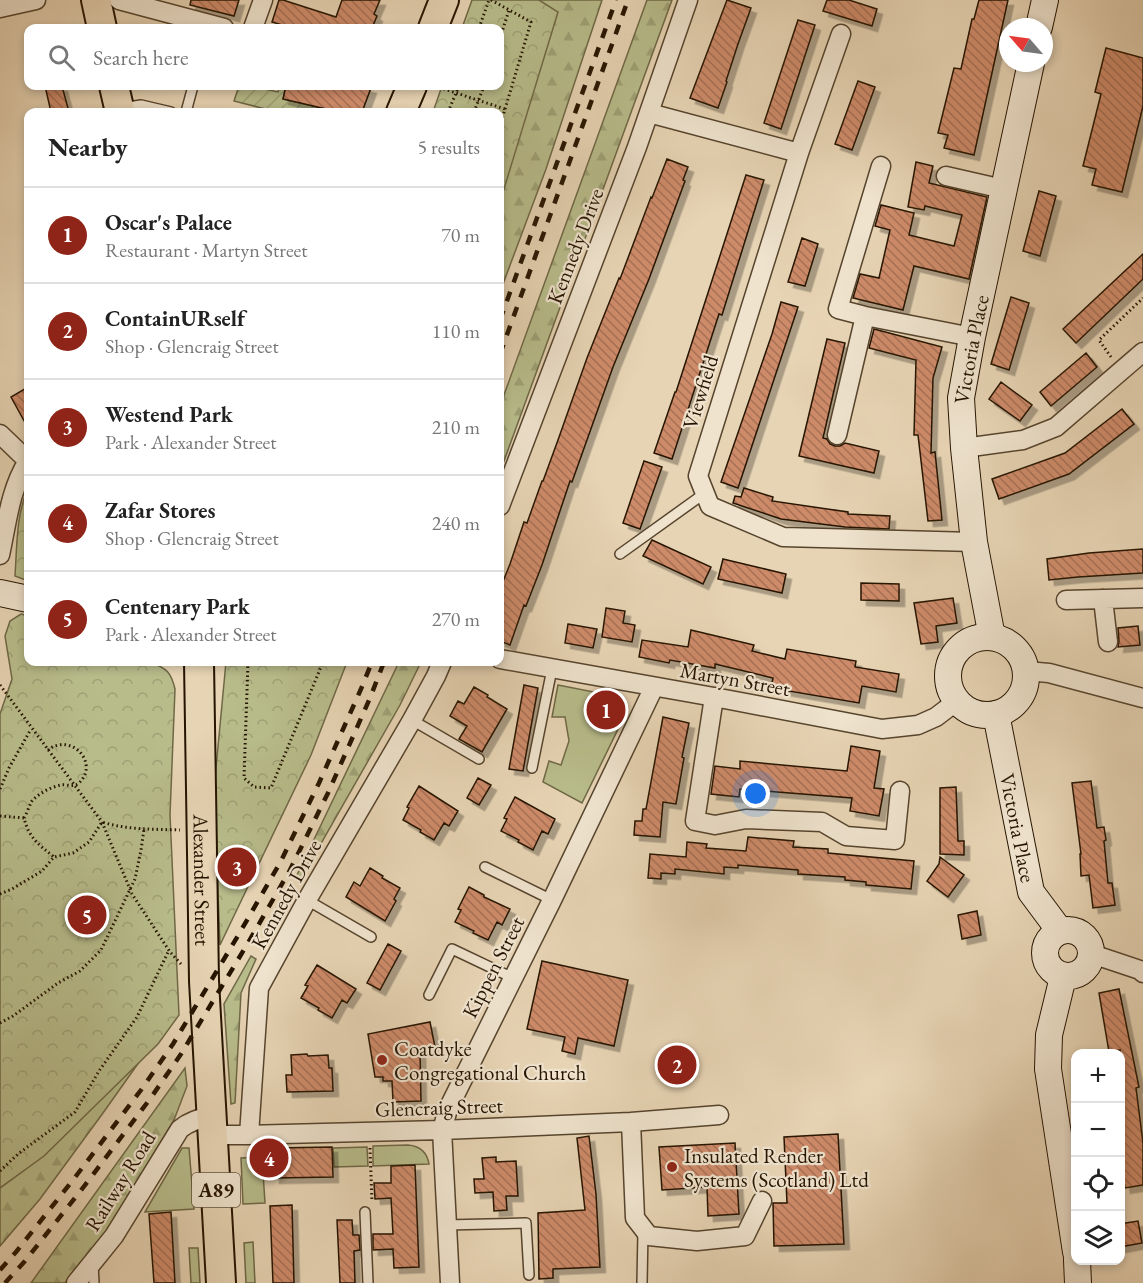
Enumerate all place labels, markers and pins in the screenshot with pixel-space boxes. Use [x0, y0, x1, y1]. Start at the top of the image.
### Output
pin: 1 [586, 688, 626, 732]
pin: 3 [218, 844, 256, 890]
pin: 5 [68, 892, 106, 938]
place label: Coatdyke Congregational Church [394, 1035, 586, 1086]
pin: 2 [658, 1042, 696, 1088]
marker: Coatdyke Congregational Church [375, 1053, 389, 1067]
pin: 4 [250, 1136, 288, 1180]
place label: Insulated Render Systems (Scotland) Ltd [684, 1142, 869, 1193]
marker: Insulated Render Systems (Scotland) Ltd [665, 1160, 679, 1174]

